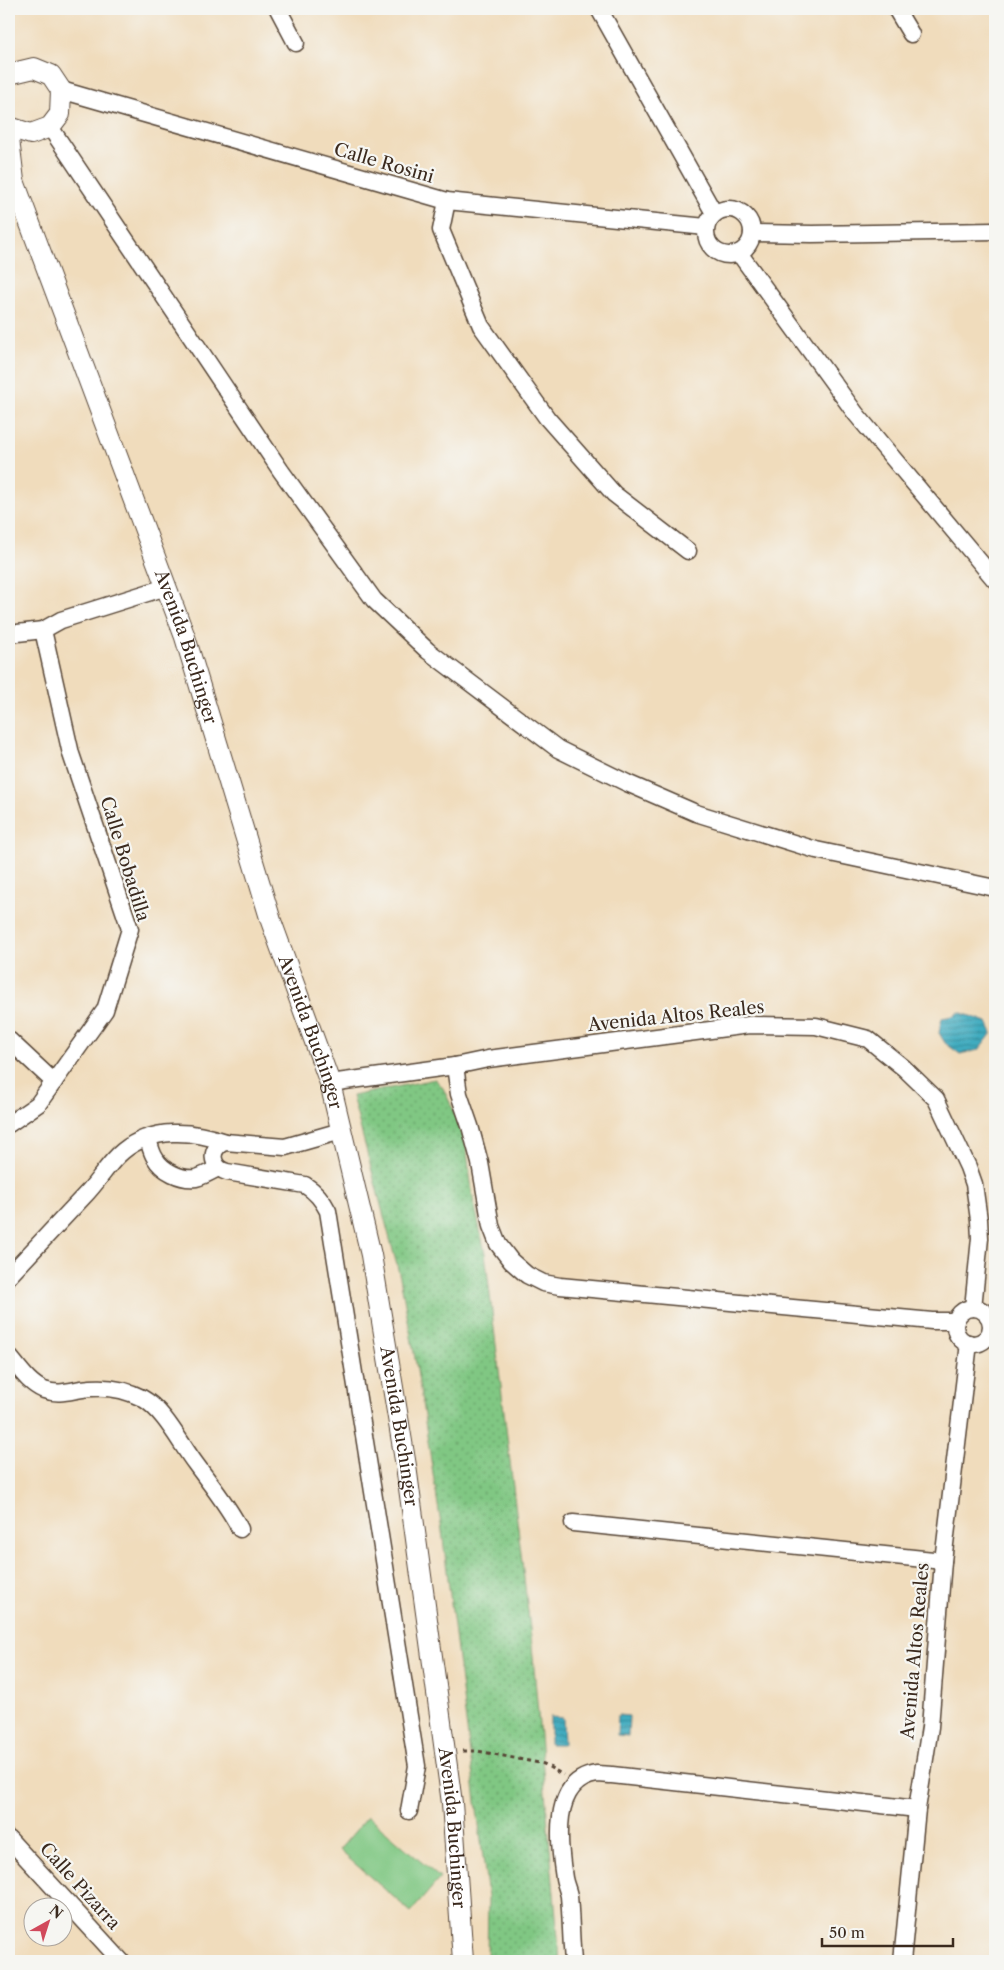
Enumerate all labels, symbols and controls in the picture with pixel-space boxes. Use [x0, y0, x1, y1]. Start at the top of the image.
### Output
street label: Calle Rosini [331, 138, 437, 188]
street label: Avenida Buchinger [149, 566, 222, 727]
street label: Calle Bobadilla [96, 794, 155, 925]
street label: Avenida Buchinger [273, 951, 347, 1112]
street label: Avenida Altos Reales [586, 996, 765, 1036]
street label: Avenida Buchinger [375, 1344, 422, 1508]
street label: Avenida Altos Reales [896, 1562, 934, 1741]
street label: Avenida Buchinger [433, 1745, 470, 1909]
street label: Calle Pizarra [35, 1838, 125, 1934]
north arrow [22, 1898, 72, 1948]
text: N [46, 1901, 67, 1923]
scale bar [822, 1915, 953, 1947]
text: 50 m [829, 1923, 865, 1942]

